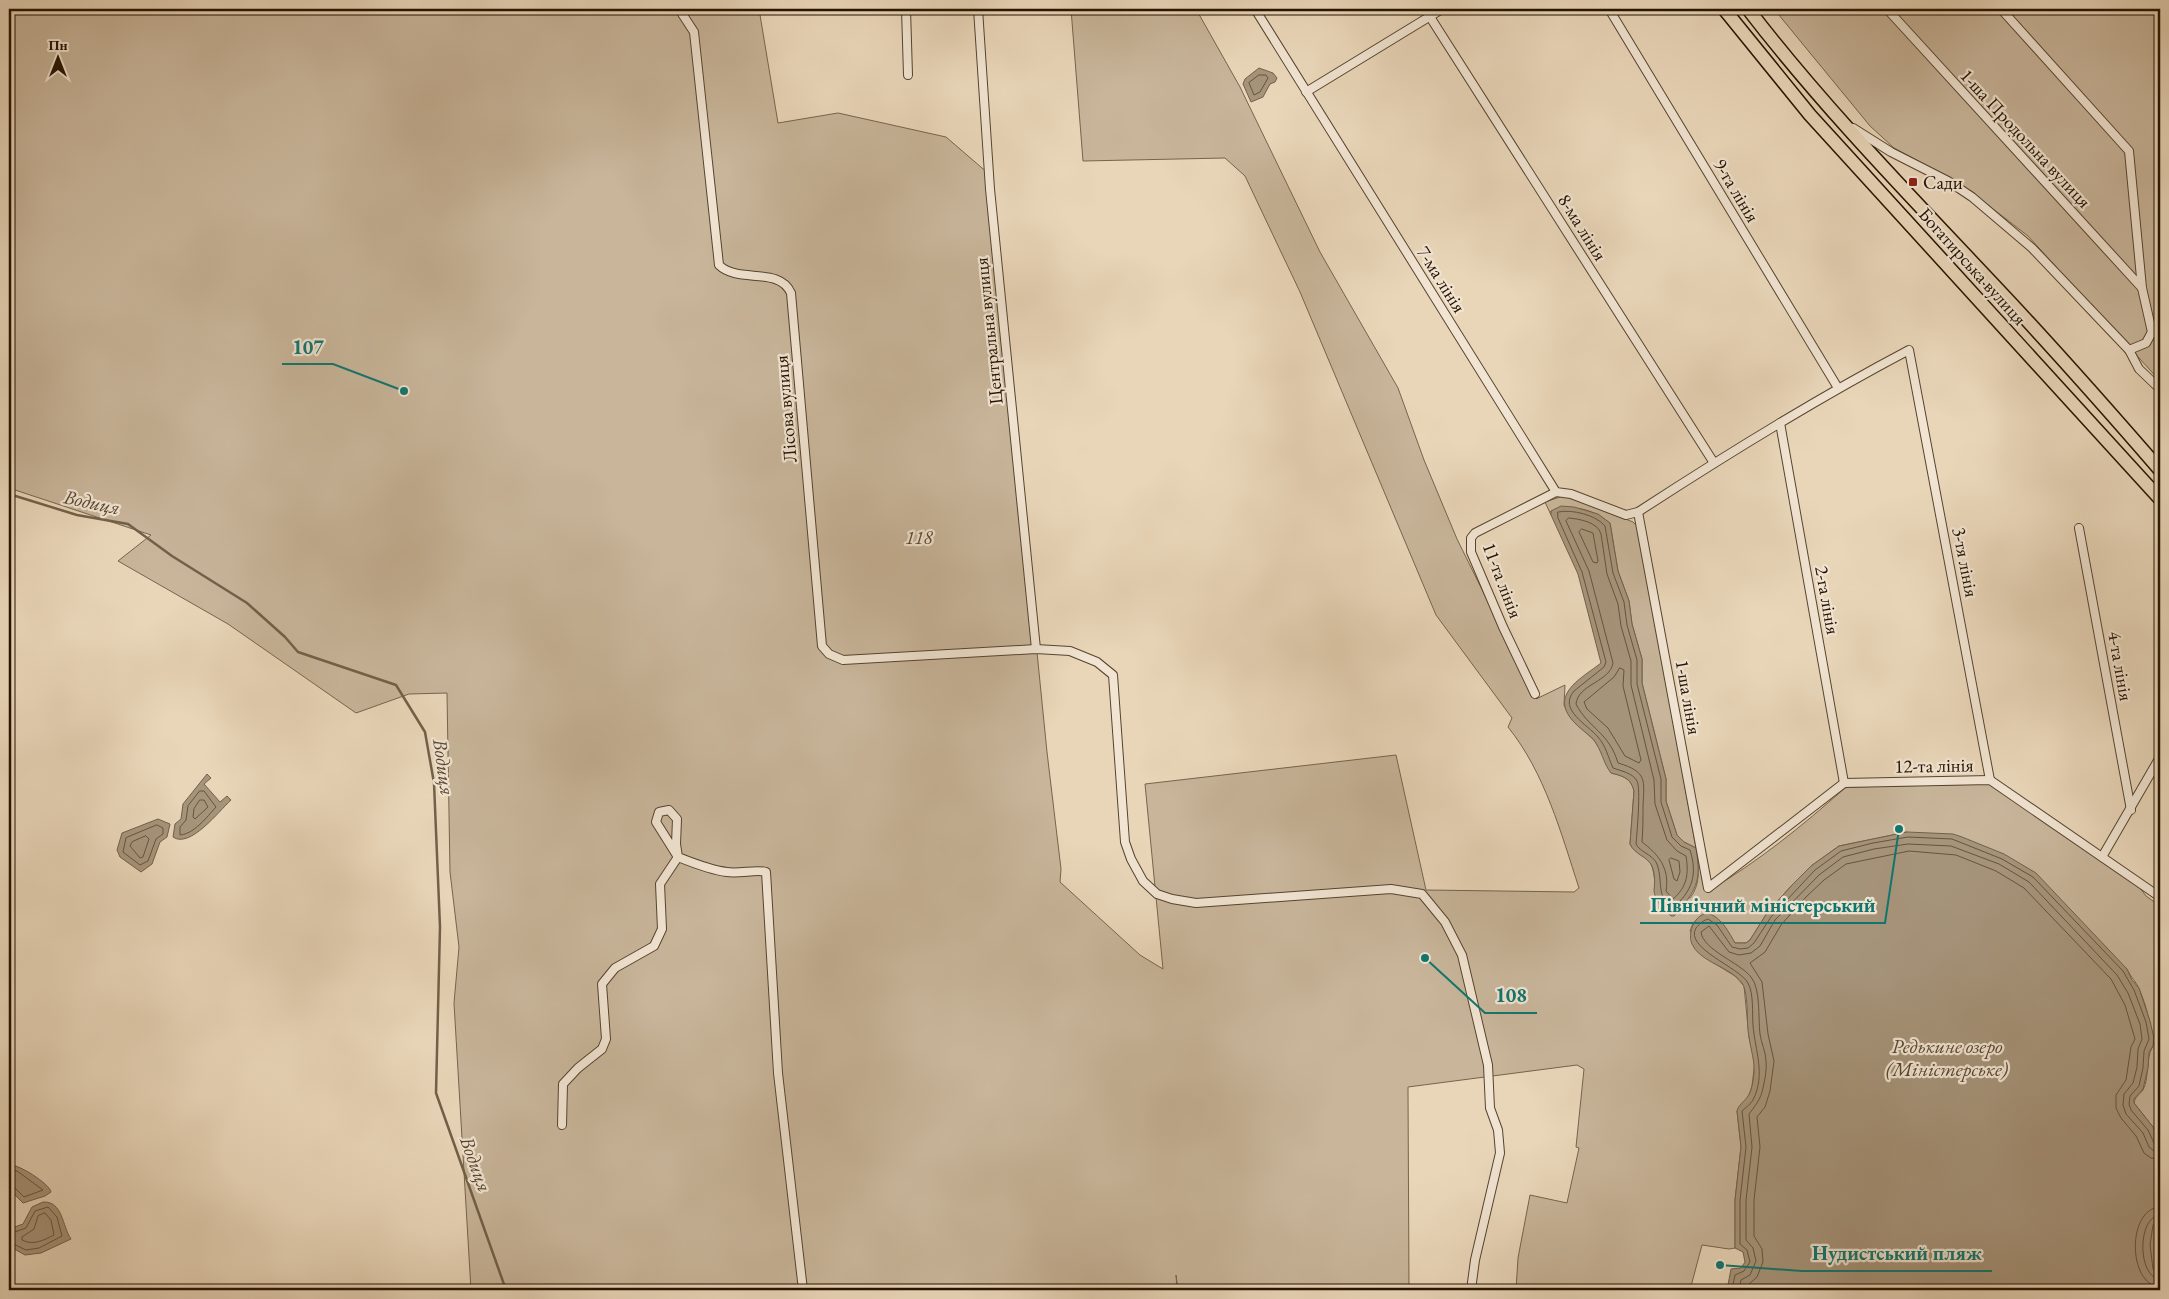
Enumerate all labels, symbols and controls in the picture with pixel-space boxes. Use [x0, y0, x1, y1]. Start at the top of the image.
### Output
north arrow [32, 32, 82, 82]
text: Пн [48, 36, 68, 54]
street label: 1-ша Продольна вулиця [1954, 63, 2097, 214]
street label: 9-та лінія [1708, 154, 1766, 227]
place label: Сади [1923, 170, 1963, 195]
marker: Сади [1907, 176, 1919, 188]
street label: 8-ма лінія [1552, 189, 1613, 266]
street label: Богатирська вулиця [1913, 202, 2033, 331]
street label: 7-ма лінія [1411, 241, 1472, 318]
street label: Центральна вулиця [968, 256, 1009, 406]
callout: 107 [282, 329, 333, 364]
text: 107 [292, 334, 324, 360]
street label: Лісова вулиця [768, 354, 803, 464]
water label: Водиця [60, 483, 123, 521]
park label: 118 [905, 525, 934, 550]
street label: 3-тя лінія [1946, 525, 1985, 600]
street label: 11-та лінія [1477, 539, 1529, 622]
street label: 2-га лінія [1809, 564, 1846, 637]
street label: 4-та лінія [2102, 629, 2139, 703]
street label: 1-ша лінія [1670, 658, 1707, 737]
water label: Водиця [427, 736, 461, 797]
street label: 12-та лінія [1894, 752, 1974, 779]
callout: Північний міністерський [1640, 888, 1885, 923]
text: Північний міністерський [1650, 892, 1876, 918]
callout: 108 [1485, 978, 1537, 1013]
text: 108 [1495, 982, 1527, 1008]
water label: Редькине озеро (Міністерське) [1886, 1033, 2009, 1082]
water label: Водиця [454, 1132, 498, 1195]
callout: Нудистський пляж [1802, 1236, 1992, 1271]
text: Нудистський пляж [1812, 1240, 1982, 1266]

